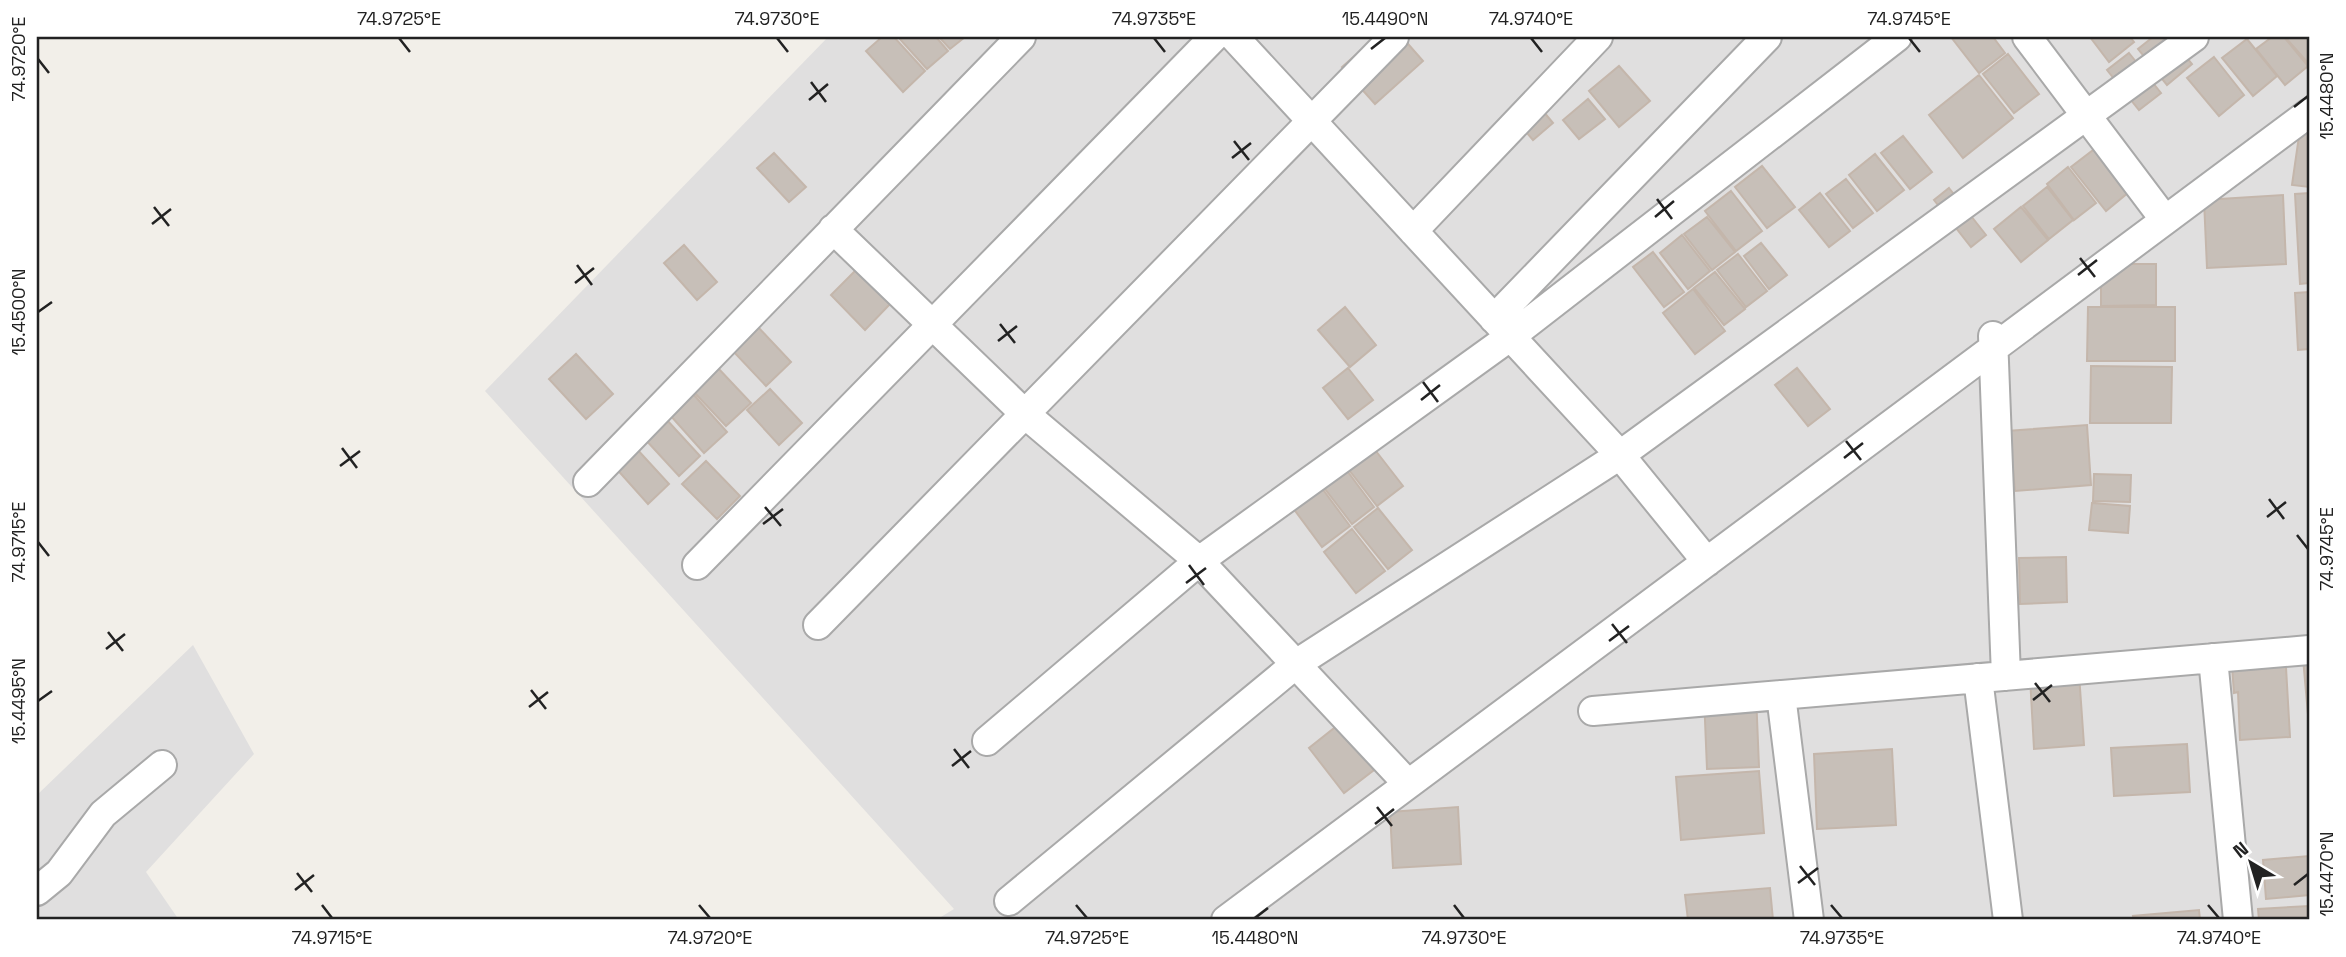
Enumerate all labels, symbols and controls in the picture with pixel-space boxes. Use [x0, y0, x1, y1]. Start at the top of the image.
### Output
text: 74.9725°E [357, 7, 441, 30]
text: 74.9730°E [734, 7, 820, 30]
text: 74.9735°E [1112, 7, 1196, 30]
text: 15.4490°N [1342, 7, 1428, 30]
text: 74.9740°E [1489, 7, 1573, 30]
text: 74.9745°E [1867, 7, 1951, 30]
text: 74.9720°E [7, 17, 30, 101]
text: 15.4480°N [2315, 53, 2338, 139]
text: 15.4500°N [7, 269, 30, 355]
text: 74.9715°E [7, 502, 30, 582]
text: 74.9745°E [2315, 507, 2338, 591]
text: 15.4495°N [7, 658, 30, 744]
north arrow [2216, 828, 2286, 898]
text: 15.4470°N [2315, 831, 2338, 917]
text: N [2228, 836, 2254, 864]
text: 74.9715°E [292, 926, 372, 949]
text: 74.9720°E [668, 926, 752, 949]
text: 74.9725°E [1045, 926, 1129, 949]
text: 15.4480°N [1212, 926, 1298, 949]
text: 74.9730°E [1421, 926, 1507, 949]
text: 74.9735°E [1800, 926, 1884, 949]
text: 74.9740°E [2177, 926, 2261, 949]

